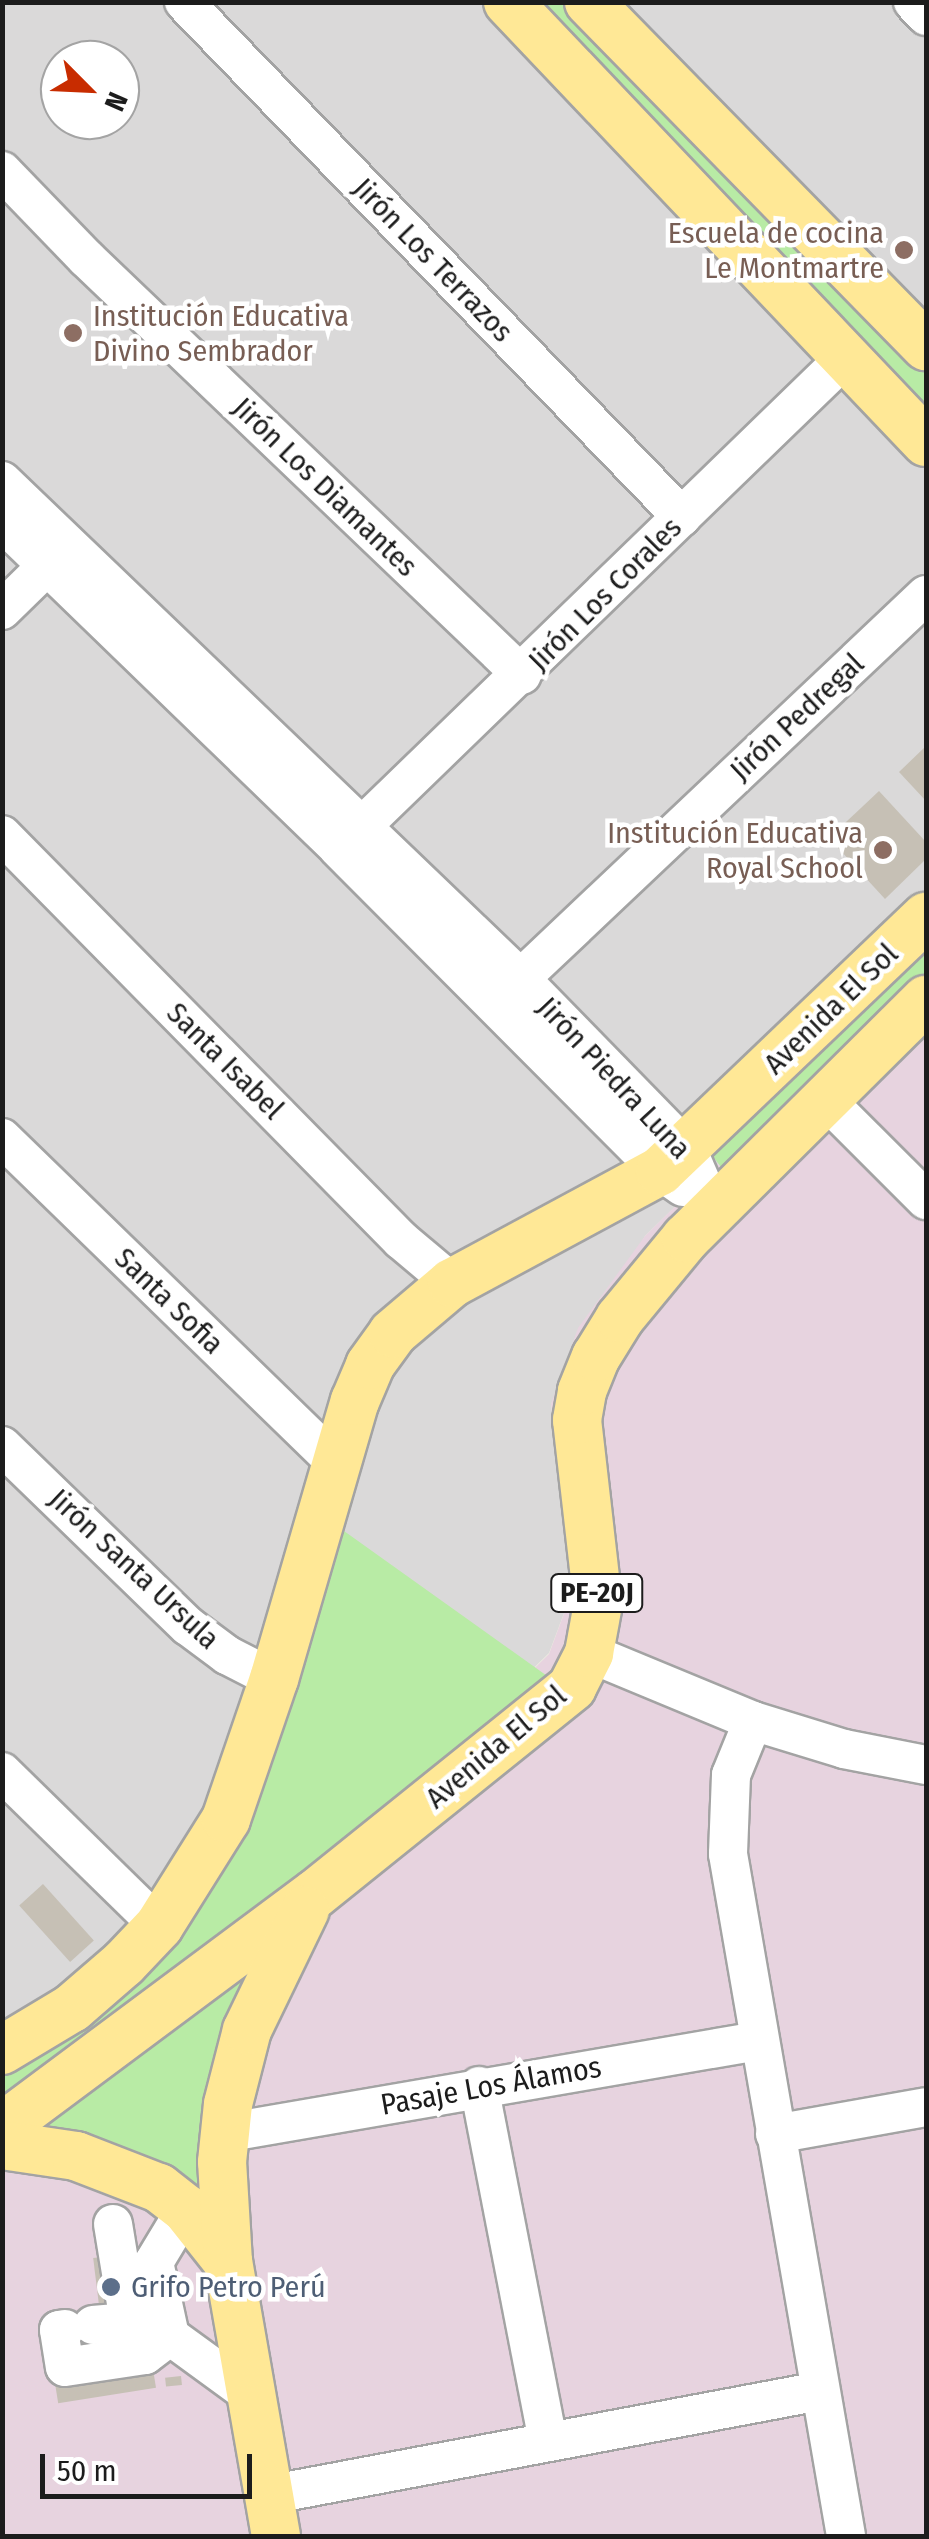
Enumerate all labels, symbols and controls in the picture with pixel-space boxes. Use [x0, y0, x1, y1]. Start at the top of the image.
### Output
north arrow [40, 40, 140, 140]
text: N [98, 87, 135, 116]
street label: Jirón Los Terrazos [346, 170, 520, 350]
place label: Escuela de cocina Le Montmartre [668, 215, 884, 286]
marker: Escuela de cocina Le Montmartre [893, 239, 915, 261]
place label: Institución Educativa Divino Sembrador [93, 298, 349, 368]
marker: Institución Educativa Divino Sembrador [62, 322, 84, 344]
street label: Jirón Los Diamantes [225, 390, 425, 584]
street label: Jirón Los Corales [521, 510, 689, 678]
street label: Jirón Pedregal [723, 646, 871, 788]
place label: Institución Educativa Royal School [607, 815, 863, 886]
marker: Institución Educativa Royal School [872, 839, 894, 861]
street label: Avenida El Sol [756, 936, 906, 1082]
street label: Jirón Piedra Luna [530, 989, 698, 1167]
street label: Santa Isabel [159, 995, 291, 1127]
street label: Santa Sofia [107, 1240, 231, 1362]
street label: Jirón Santa Ursula [41, 1481, 227, 1657]
road number: PE-20J [550, 1570, 644, 1616]
street label: Avenida El Sol [418, 1678, 574, 1816]
street label: Pasaje Los Álamos [378, 2049, 604, 2123]
place label: Grifo Petro Perú [131, 2269, 326, 2305]
marker: Grifo Petro Perú [100, 2276, 122, 2298]
scale bar [45, 2434, 258, 2496]
text: 50 m [57, 2453, 117, 2489]

